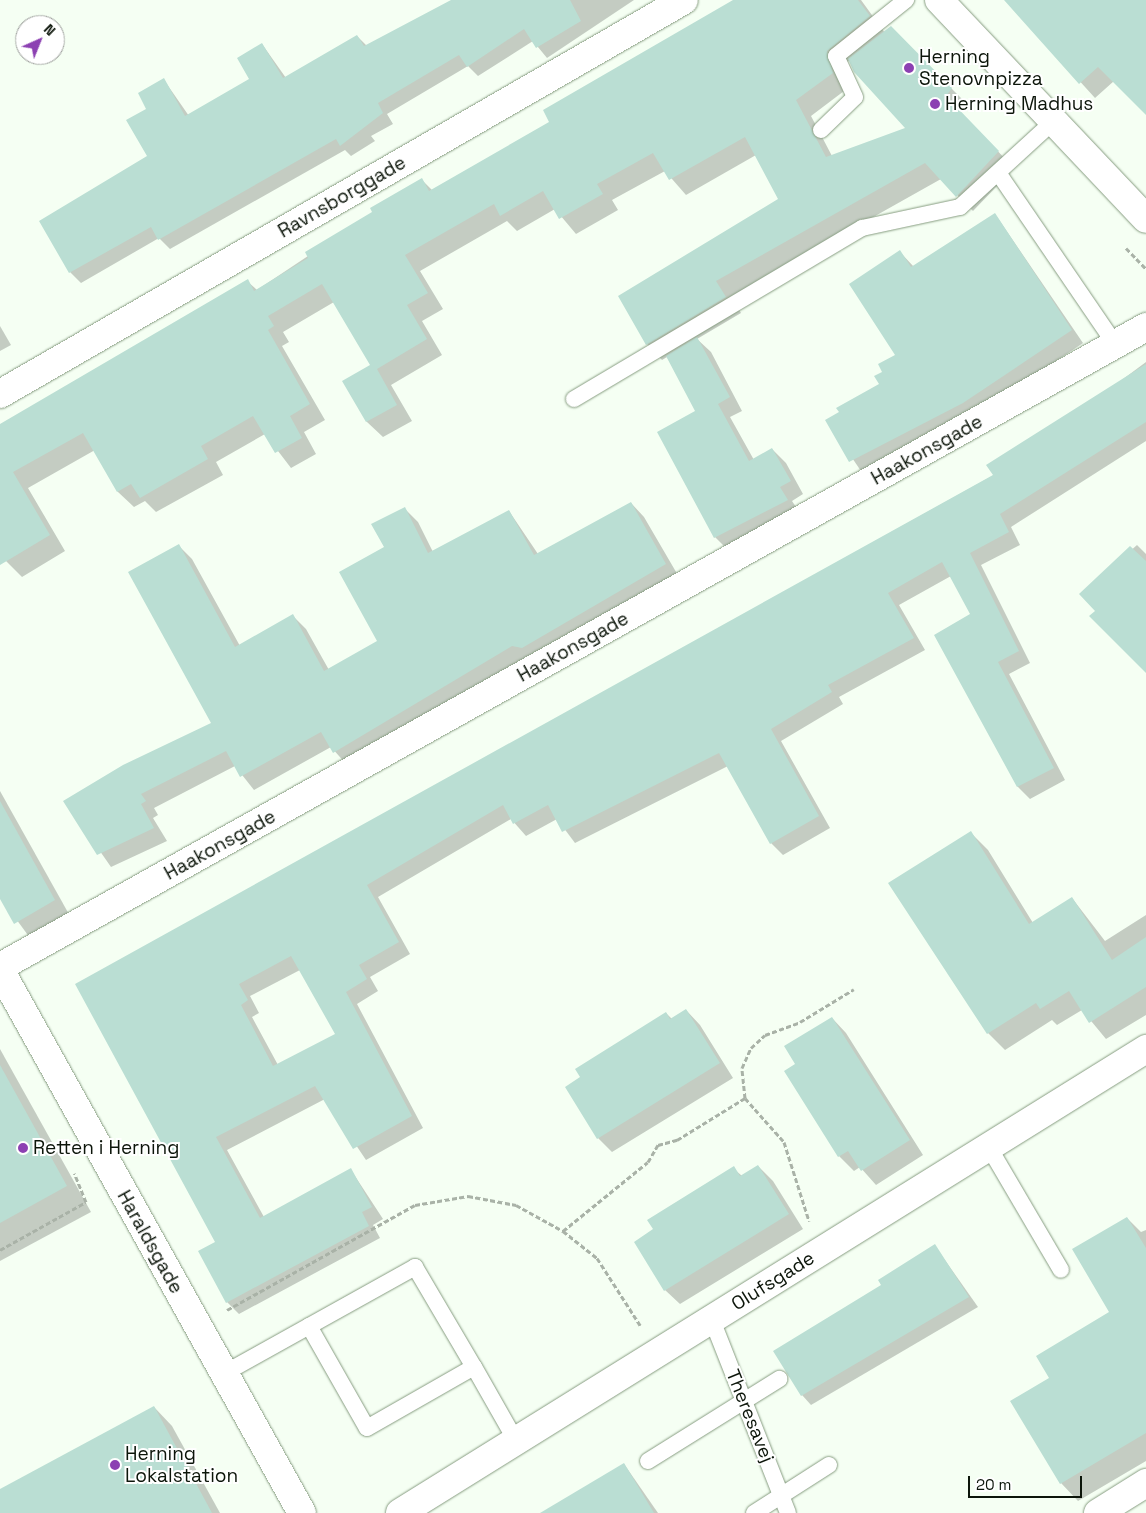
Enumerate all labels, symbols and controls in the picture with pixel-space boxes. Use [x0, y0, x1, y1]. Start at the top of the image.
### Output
north arrow [15, 15, 65, 65]
text: N [40, 20, 59, 40]
place label: Herning Stenovnpizza [919, 46, 1043, 90]
marker: Herning Stenovnpizza [903, 62, 915, 74]
place label: Herning Madhus [945, 93, 1093, 115]
marker: Herning Madhus [929, 98, 941, 110]
street label: Ravnsborggade [274, 151, 410, 243]
street label: Haakonsgade [867, 410, 987, 490]
street label: Haakonsgade [513, 607, 633, 687]
street label: Haakonsgade [160, 805, 280, 885]
place label: Retten i Herning [33, 1137, 179, 1159]
marker: Retten i Herning [17, 1142, 29, 1154]
street label: Haraldsgade [112, 1186, 188, 1298]
street label: Olufsgade [727, 1247, 819, 1315]
street label: Theresavej [721, 1366, 779, 1466]
place label: Herning Lokalstation [125, 1443, 238, 1487]
marker: Herning Lokalstation [109, 1459, 121, 1471]
scale bar [971, 1466, 1085, 1498]
text: 20 m [976, 1475, 1011, 1494]

